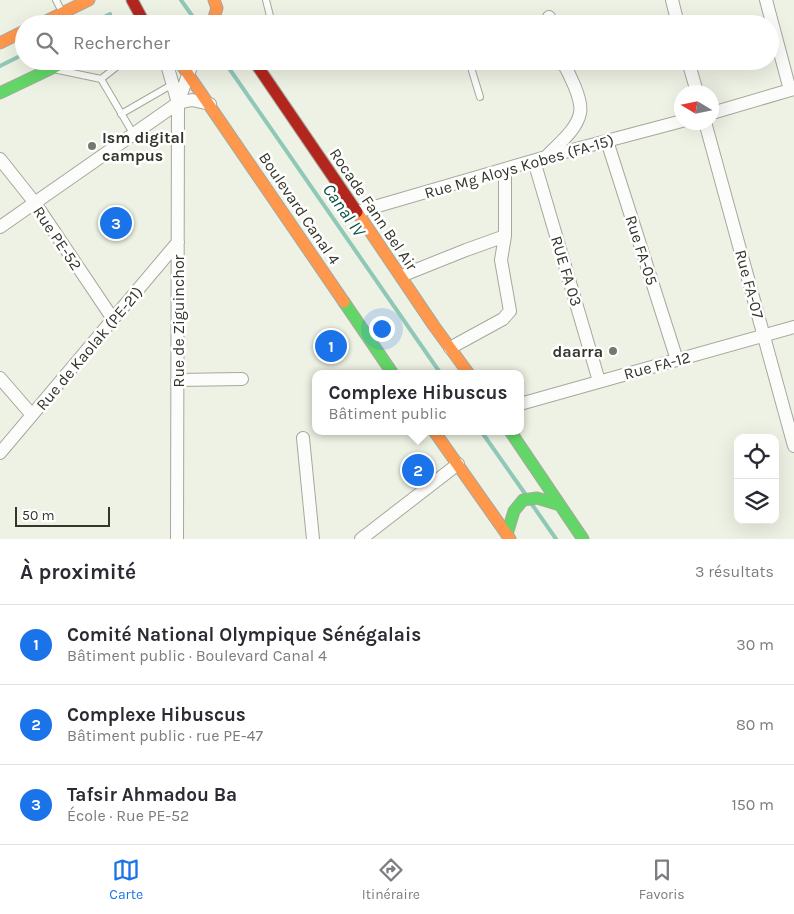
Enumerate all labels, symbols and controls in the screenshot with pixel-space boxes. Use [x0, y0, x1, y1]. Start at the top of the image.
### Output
search box [15, 15, 779, 70]
icon: search [33, 29, 61, 57]
text: Rechercher [73, 32, 170, 54]
north arrow [674, 85, 719, 130]
place label: Ism digital campus [102, 128, 185, 165]
street label: Rue Mg Aloys Kobes (FA-15) [422, 130, 616, 203]
marker: Ism digital campus [86, 140, 98, 152]
street label: Rocade Fann Bel Air [326, 145, 422, 274]
street label: Boulevard Canal 4 [255, 149, 344, 268]
water label: Canal IV [318, 179, 371, 242]
street label: Rue PE-52 [29, 203, 86, 274]
pin: 3 [100, 204, 132, 242]
street label: Rue FA-05 [621, 213, 662, 287]
street label: RUE FA 03 [547, 234, 586, 309]
street label: Rue FA-07 [731, 248, 768, 321]
street label: Rue de Ziguinchor [169, 254, 188, 387]
street label: Rue de Kaolak (PE-21) [32, 283, 147, 414]
your location [369, 316, 395, 342]
pin: 1 [315, 327, 347, 365]
place label: daarra [553, 342, 603, 361]
marker: daarra [607, 345, 619, 357]
street label: Rue FA-12 [622, 347, 693, 383]
popup [312, 370, 524, 435]
text: Complexe Hibuscus [329, 382, 507, 404]
text: Bâtiment public [329, 404, 447, 423]
map controls [734, 434, 779, 524]
button: locate [734, 434, 779, 479]
pin: 2 [402, 451, 434, 489]
button: layers [734, 479, 779, 524]
scale bar [15, 504, 110, 527]
text: 50 m [22, 507, 55, 524]
text: À proximité [20, 560, 136, 584]
text: 3 résultats [695, 562, 774, 581]
text: Comité National Olympique Sénégalais [67, 624, 421, 646]
text: 1 [33, 635, 39, 654]
text: 30 m [736, 635, 774, 654]
text: Bâtiment public · Boulevard Canal 4 [67, 646, 327, 665]
text: Complexe Hibuscus [67, 704, 246, 726]
text: 2 [31, 715, 41, 734]
text: 80 m [736, 715, 774, 734]
text: Bâtiment public · rue PE-47 [67, 726, 263, 745]
text: Tafsir Ahmadou Ba [67, 784, 237, 806]
text: 3 [31, 795, 41, 814]
text: 150 m [731, 795, 774, 814]
text: École · Rue PE-52 [67, 806, 189, 825]
tab: Carte [109, 856, 143, 903]
tab: Itinéraire [362, 856, 420, 903]
tab: Favoris [639, 856, 685, 903]

